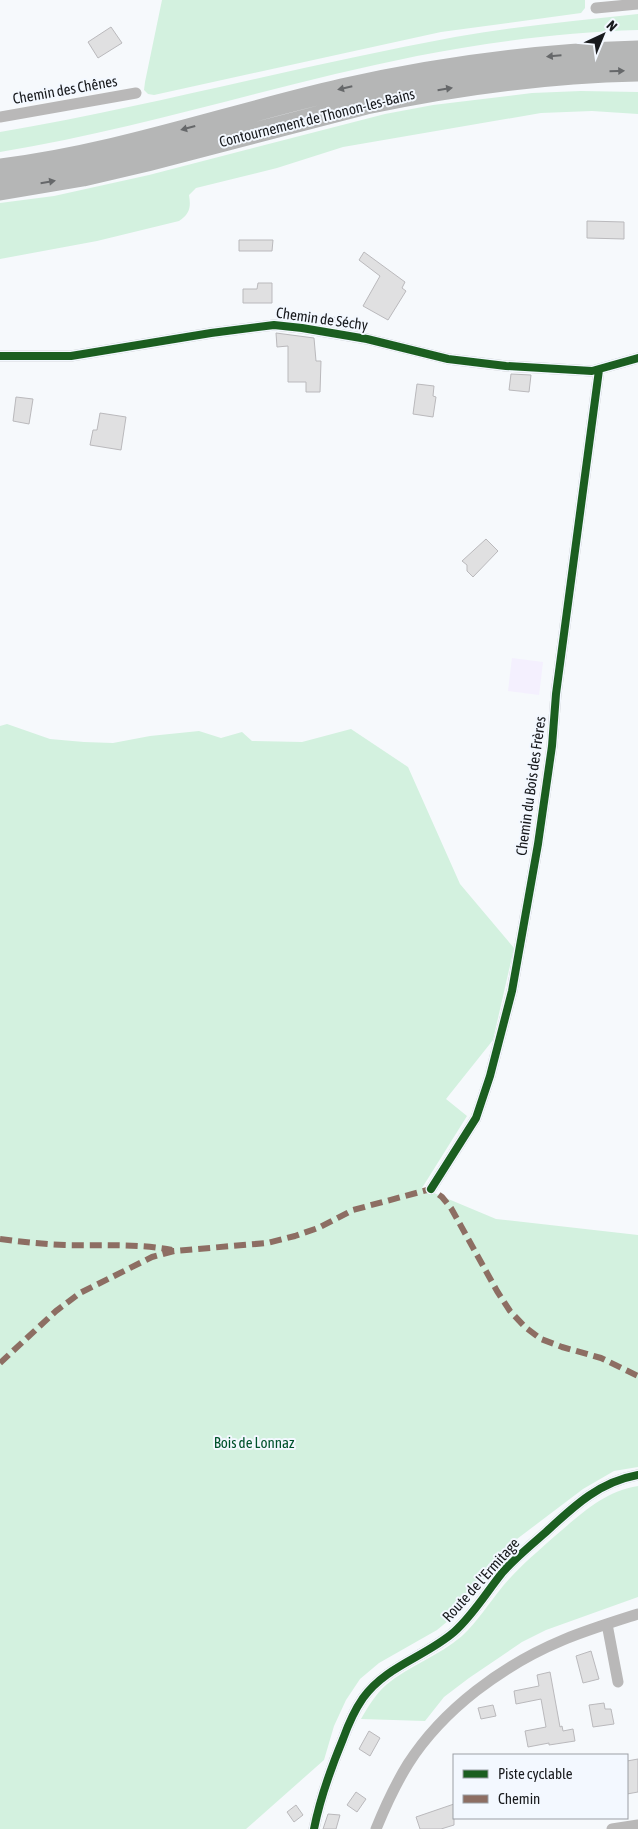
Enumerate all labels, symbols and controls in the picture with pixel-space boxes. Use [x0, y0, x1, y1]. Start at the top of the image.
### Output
north arrow [578, 10, 628, 60]
text: N [604, 17, 621, 34]
one-way arrow [546, 52, 562, 60]
one-way arrow [610, 67, 626, 75]
street label: Chemin des Chênes [11, 72, 119, 107]
one-way arrow [338, 84, 353, 92]
one-way arrow [437, 84, 453, 92]
street label: Contournement de Thonon-les-Bains [217, 85, 416, 150]
one-way arrow [180, 125, 195, 133]
one-way arrow [40, 177, 56, 185]
street label: Chemin de Séchy [275, 304, 369, 333]
street label: Chemin du Bois des Frères [512, 715, 549, 857]
park label: Bois de Lonnaz [214, 1434, 295, 1451]
street label: Route de l'Ermitage [439, 1534, 523, 1625]
legend [453, 1754, 628, 1819]
text: Piste cyclable [498, 1765, 573, 1782]
text: Chemin [498, 1790, 540, 1807]

